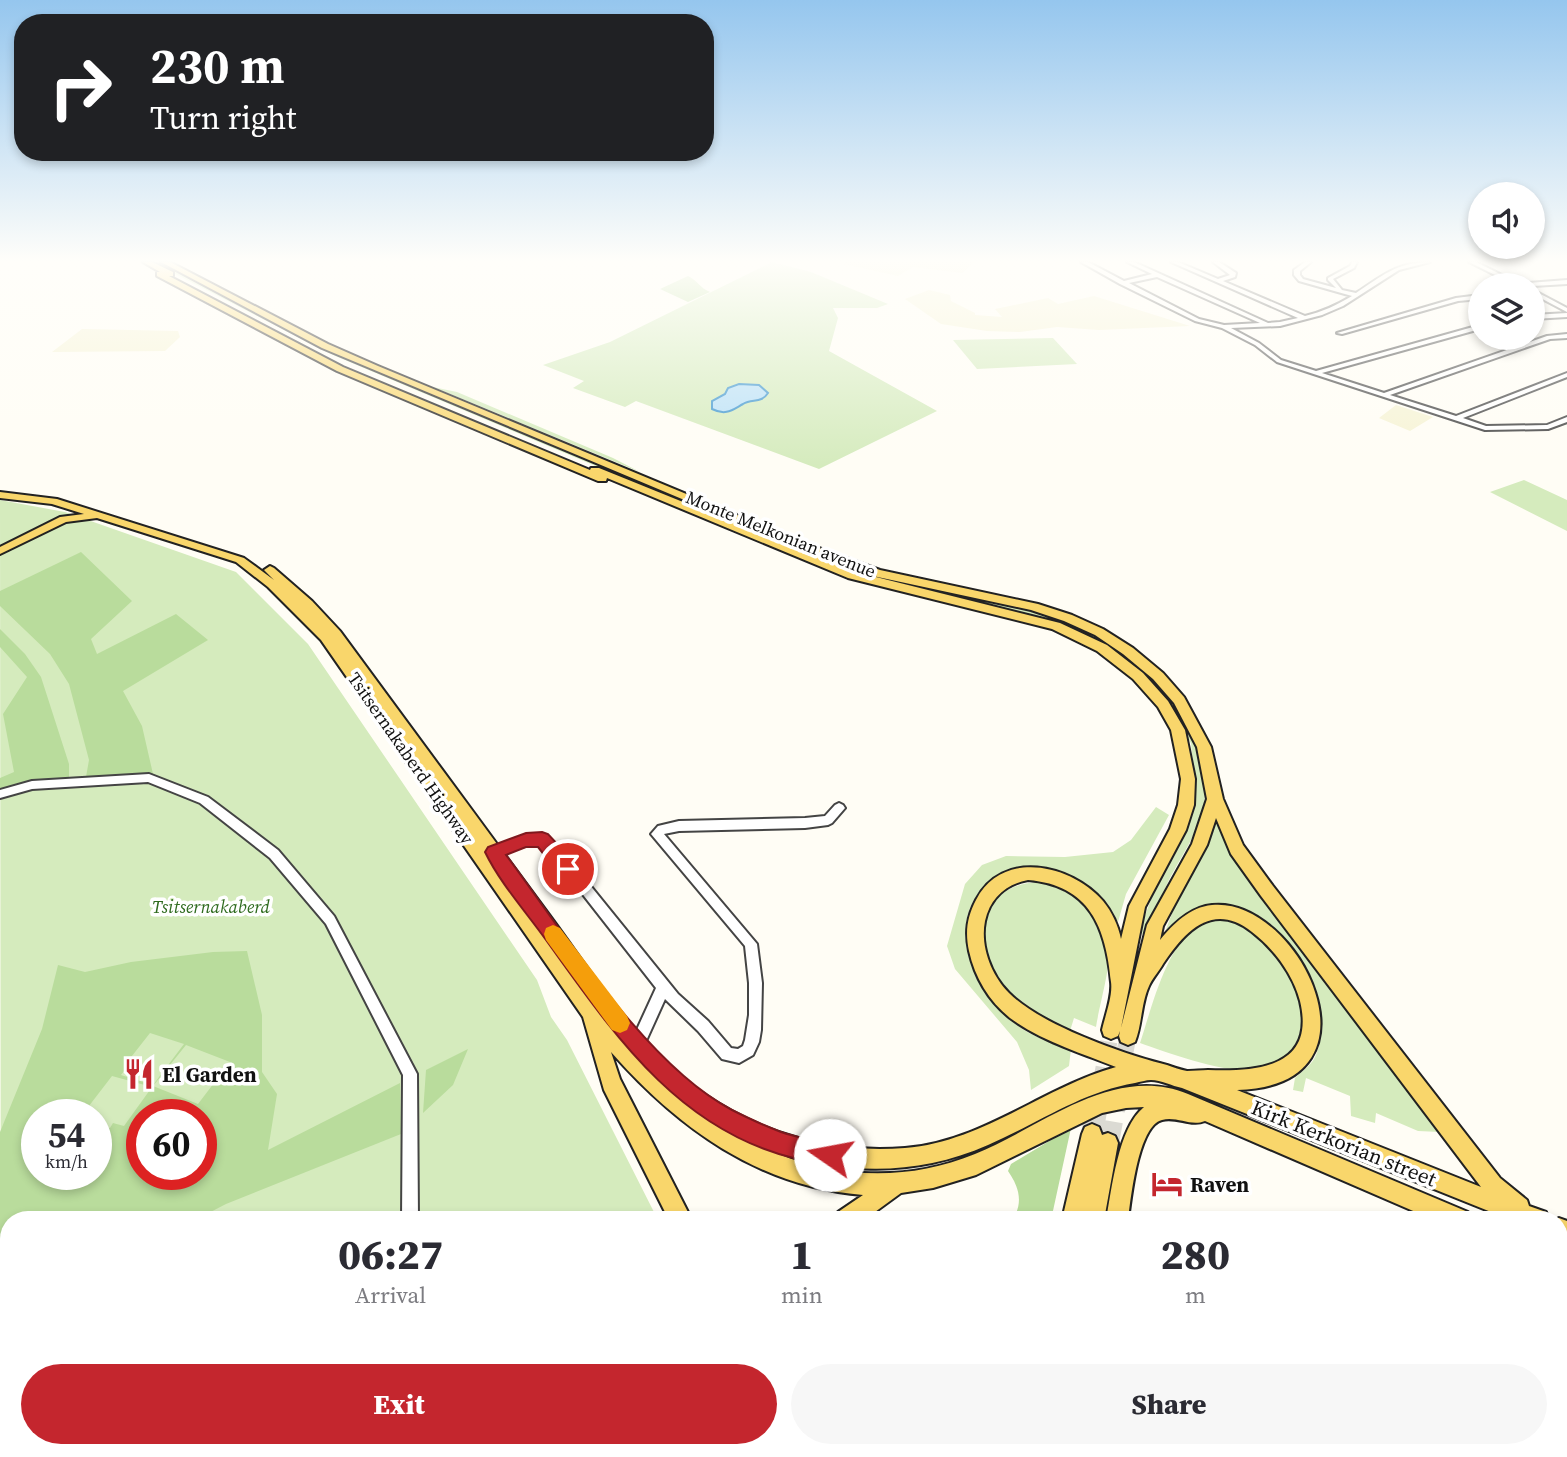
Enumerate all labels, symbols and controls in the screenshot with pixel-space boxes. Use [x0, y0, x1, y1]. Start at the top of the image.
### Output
text: 230 m [150, 32, 285, 99]
icon: right [35, 42, 126, 133]
text: Turn right [150, 96, 296, 140]
map controls [1468, 182, 1545, 350]
button: sound [1468, 182, 1545, 259]
button: layers [1468, 273, 1545, 350]
street label: Monte Melkonian avenue [682, 484, 880, 584]
street label: Tsitsernakaberd Highway [342, 667, 480, 850]
pin [538, 839, 598, 899]
icon: arrive [549, 850, 587, 888]
park label: Tsitsernakaberd [152, 894, 271, 919]
restaurant icon: El Garden [122, 1057, 156, 1091]
place label: El Garden [162, 1060, 257, 1089]
street label: Kirk Kerkorian street [1247, 1093, 1441, 1193]
speed limit sign: 60 [126, 1099, 217, 1190]
text: 54 [48, 1111, 85, 1159]
position arrow [793, 1118, 867, 1192]
text: km/h [45, 1149, 88, 1174]
hotel icon: Raven [1150, 1167, 1184, 1201]
place label: Raven [1190, 1170, 1249, 1199]
text: 06:27 [338, 1225, 443, 1283]
text: 1 [790, 1225, 813, 1283]
text: 280 [1161, 1225, 1230, 1283]
text: Arrival [355, 1279, 426, 1311]
text: min [781, 1279, 823, 1311]
text: m [1185, 1279, 1206, 1311]
button: Exit [21, 1364, 777, 1444]
button: Share [791, 1364, 1547, 1444]

